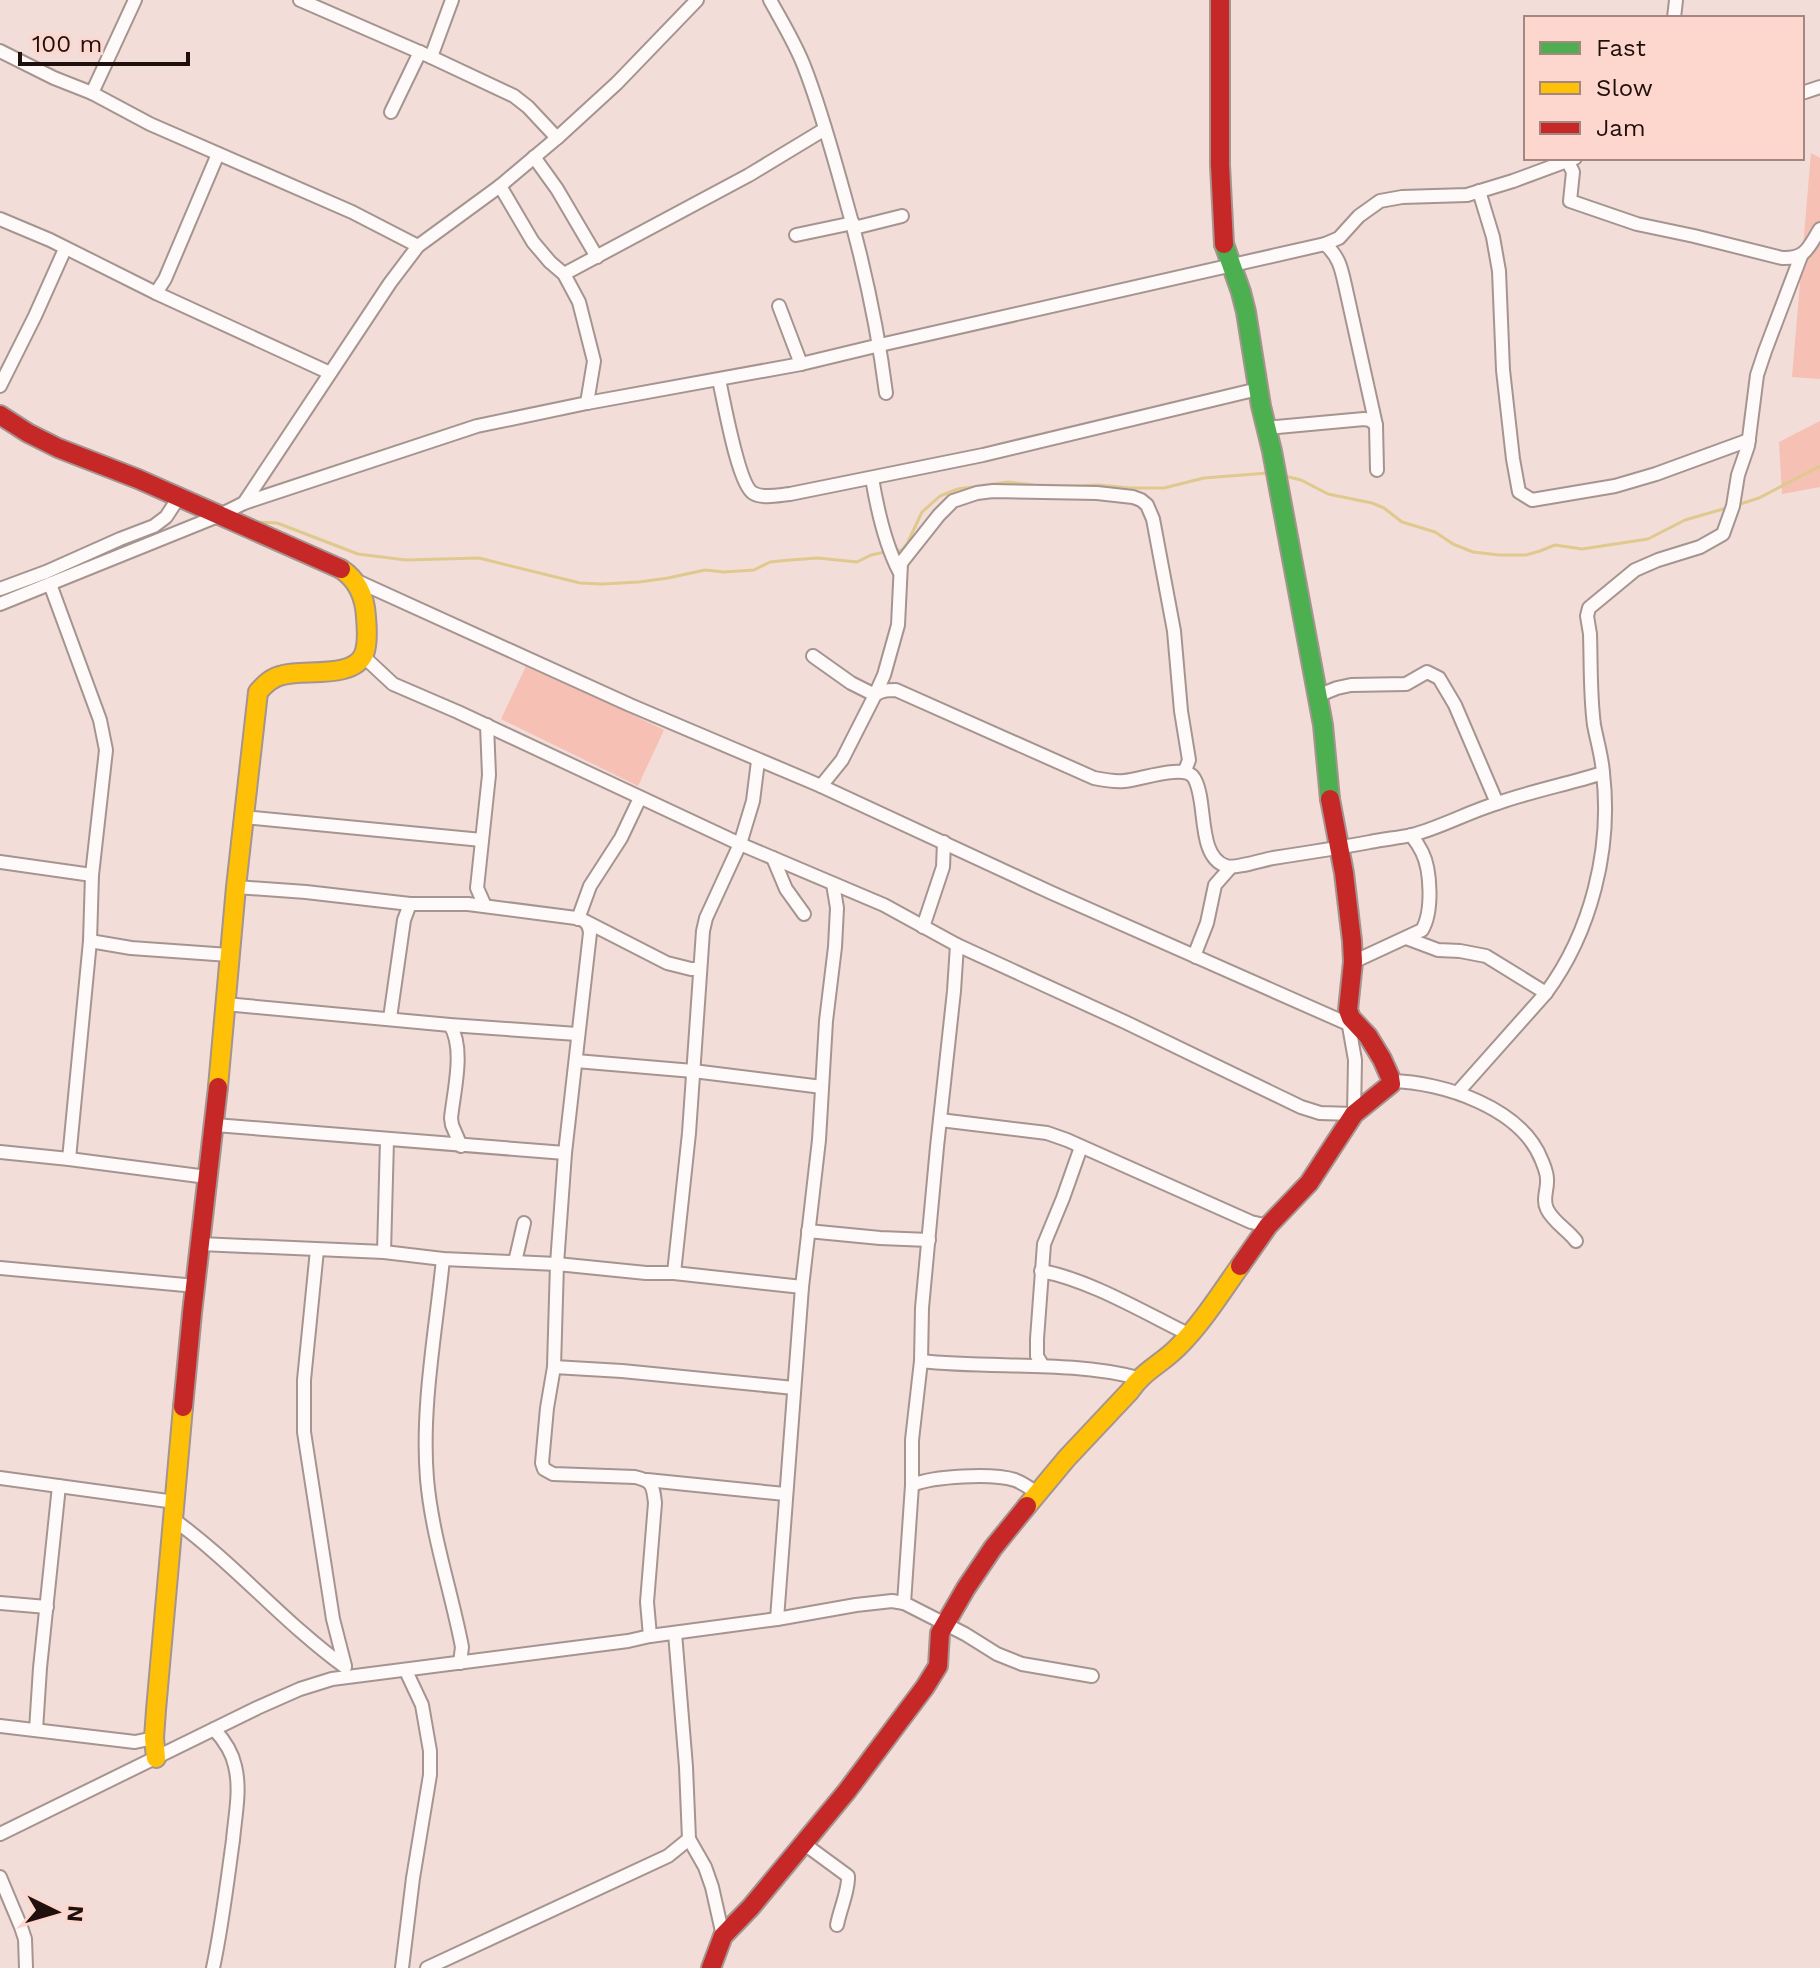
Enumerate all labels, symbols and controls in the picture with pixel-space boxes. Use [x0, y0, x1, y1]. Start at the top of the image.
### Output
scale bar [20, 16, 188, 66]
legend [1524, 16, 1804, 160]
text: 100 m [32, 30, 102, 58]
text: Fast [1596, 34, 1646, 62]
text: Slow [1596, 74, 1653, 102]
text: Jam [1596, 114, 1646, 142]
north arrow [16, 1872, 96, 1952]
text: N [62, 1904, 89, 1923]

